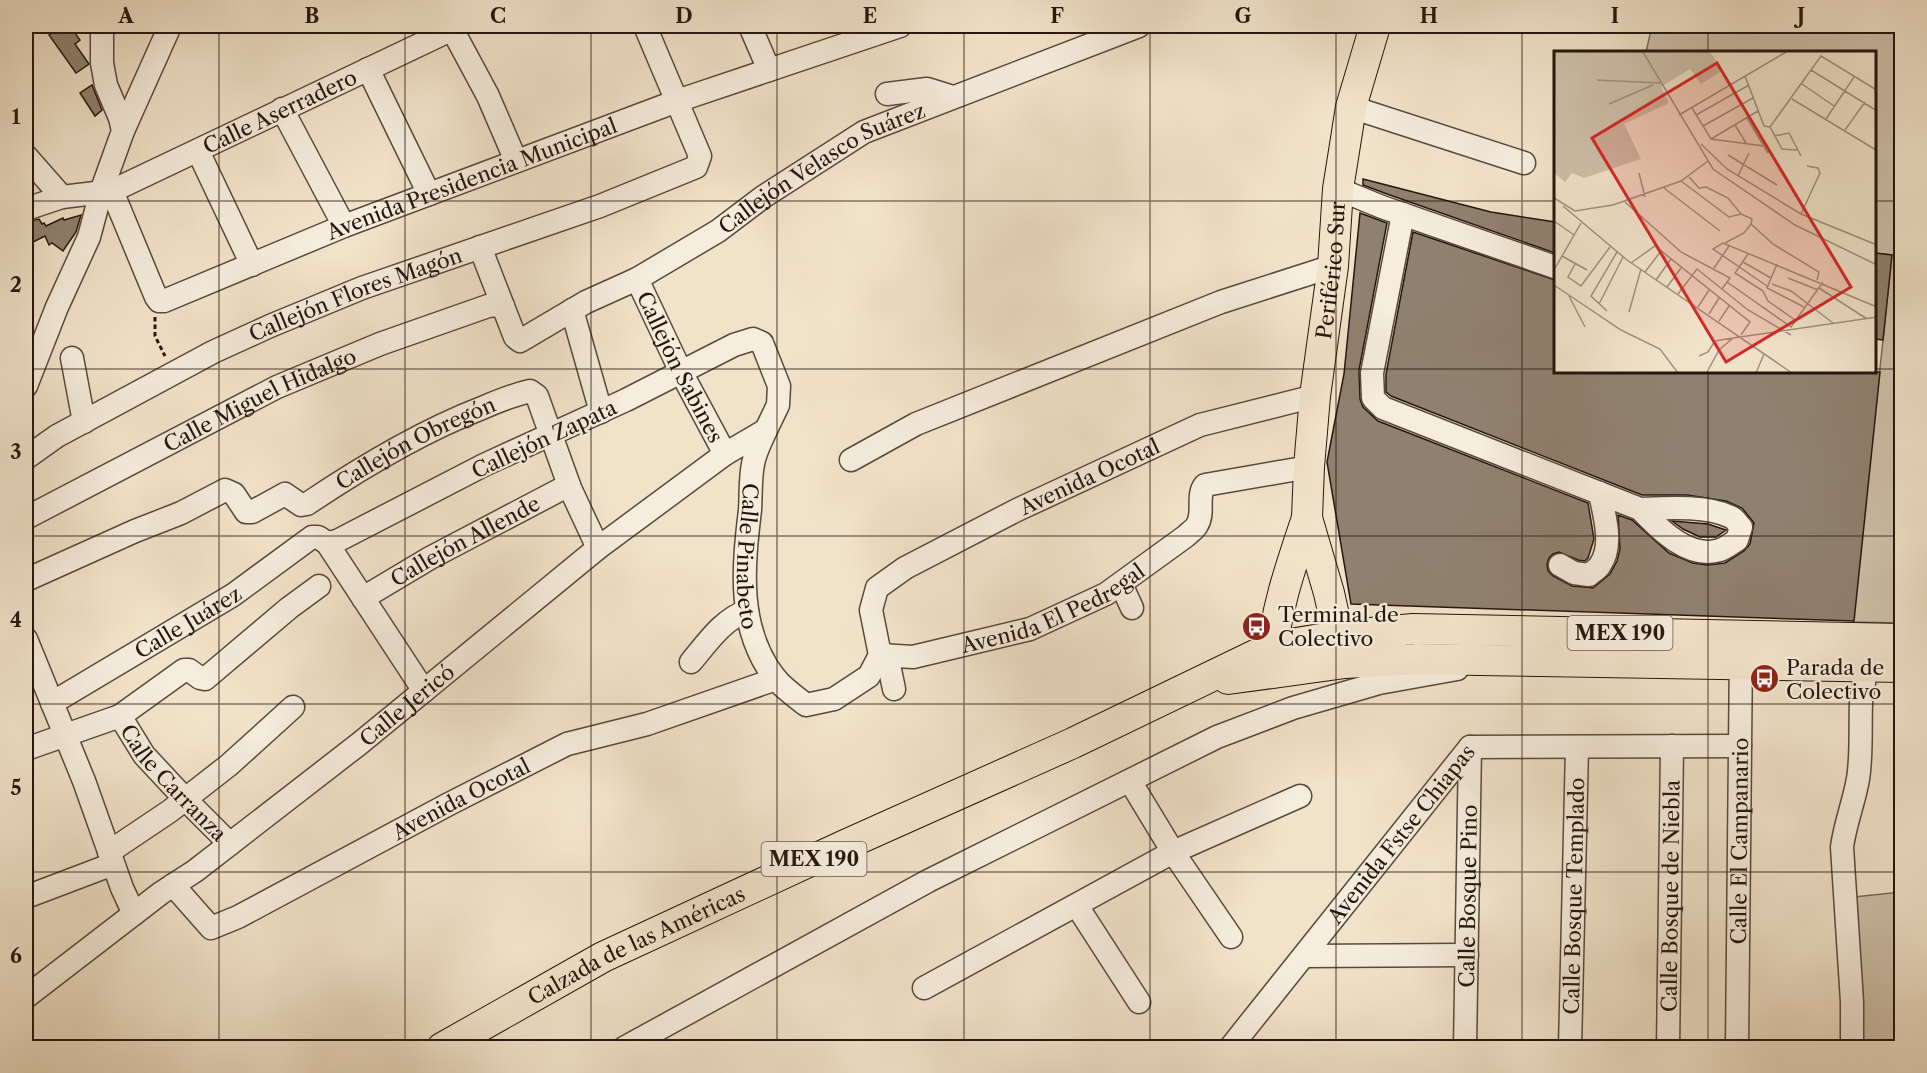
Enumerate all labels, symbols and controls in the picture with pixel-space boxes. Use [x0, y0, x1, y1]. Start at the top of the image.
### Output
text: A [117, 4, 134, 28]
text: B [305, 4, 320, 28]
text: C [490, 4, 506, 28]
text: D [675, 4, 693, 28]
text: E [863, 4, 877, 28]
text: F [1050, 4, 1064, 28]
text: G [1235, 4, 1252, 28]
text: H [1420, 4, 1438, 28]
text: I [1611, 4, 1619, 28]
text: J [1793, 4, 1805, 28]
inset map [1554, 51, 1876, 374]
street label: Calle Aserradero [199, 64, 361, 159]
street label: Callejón Velasco Suárez [713, 97, 929, 239]
text: 1 [12, 105, 21, 129]
street label: Avenida Presidencia Municipal [322, 112, 620, 245]
street label: Periférico Sur [1311, 200, 1350, 340]
street label: Callejón Flores Magón [245, 242, 465, 346]
text: 2 [10, 273, 22, 297]
street label: Callejón Sabines [632, 287, 729, 447]
street label: Calle Miguel Hidalgo [159, 343, 360, 457]
street label: Callejón Obregón [331, 391, 499, 494]
street label: Callejón Zapata [468, 394, 621, 483]
street label: Avenida Ocotal [1014, 433, 1163, 520]
text: 3 [10, 440, 22, 464]
street label: Calle Pinabeto [732, 483, 763, 632]
street label: Callejón Allende [386, 490, 544, 591]
street label: Avenida El Pedregal [957, 558, 1149, 658]
street label: Calle Juárez [130, 581, 246, 663]
place label: Terminal de Colectivo [1278, 602, 1399, 651]
text: 4 [10, 608, 22, 632]
bus stop icon: Terminal de Colectivo [1241, 610, 1273, 642]
road number: MEX 190 [1568, 616, 1672, 650]
place label: Parada de Colectivo [1786, 655, 1884, 704]
street label: Calle Jericó [354, 659, 459, 751]
bus stop icon: Parada de Colectivo [1749, 663, 1781, 695]
street label: Calle Carranza [116, 720, 233, 847]
street label: Calle El Campanario [1726, 738, 1753, 944]
street label: Avenida Fstse Chiapas [1321, 739, 1480, 929]
street label: Avenida Ocotal [387, 753, 534, 845]
text: 5 [10, 776, 22, 800]
street label: Calle Bosque Templado [1558, 777, 1589, 1015]
street label: Calle Bosque de Niebla [1656, 779, 1684, 1012]
street label: Calle Bosque Pino [1454, 804, 1482, 988]
road number: MEX 190 [762, 842, 866, 876]
street label: Calzada de las Américas [523, 881, 749, 1010]
text: 6 [10, 944, 22, 968]

